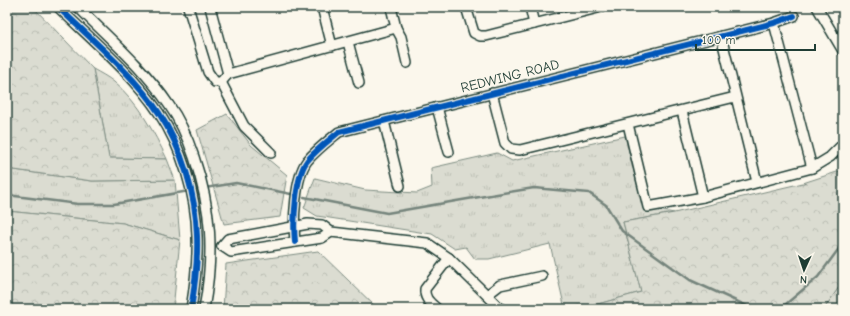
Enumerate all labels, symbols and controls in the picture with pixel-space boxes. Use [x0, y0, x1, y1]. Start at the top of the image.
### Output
scale bar [696, 26, 815, 52]
text: 100 m [702, 33, 735, 47]
street label: REDWING ROAD [459, 55, 561, 96]
north arrow [784, 250, 824, 290]
text: N [800, 273, 807, 286]

